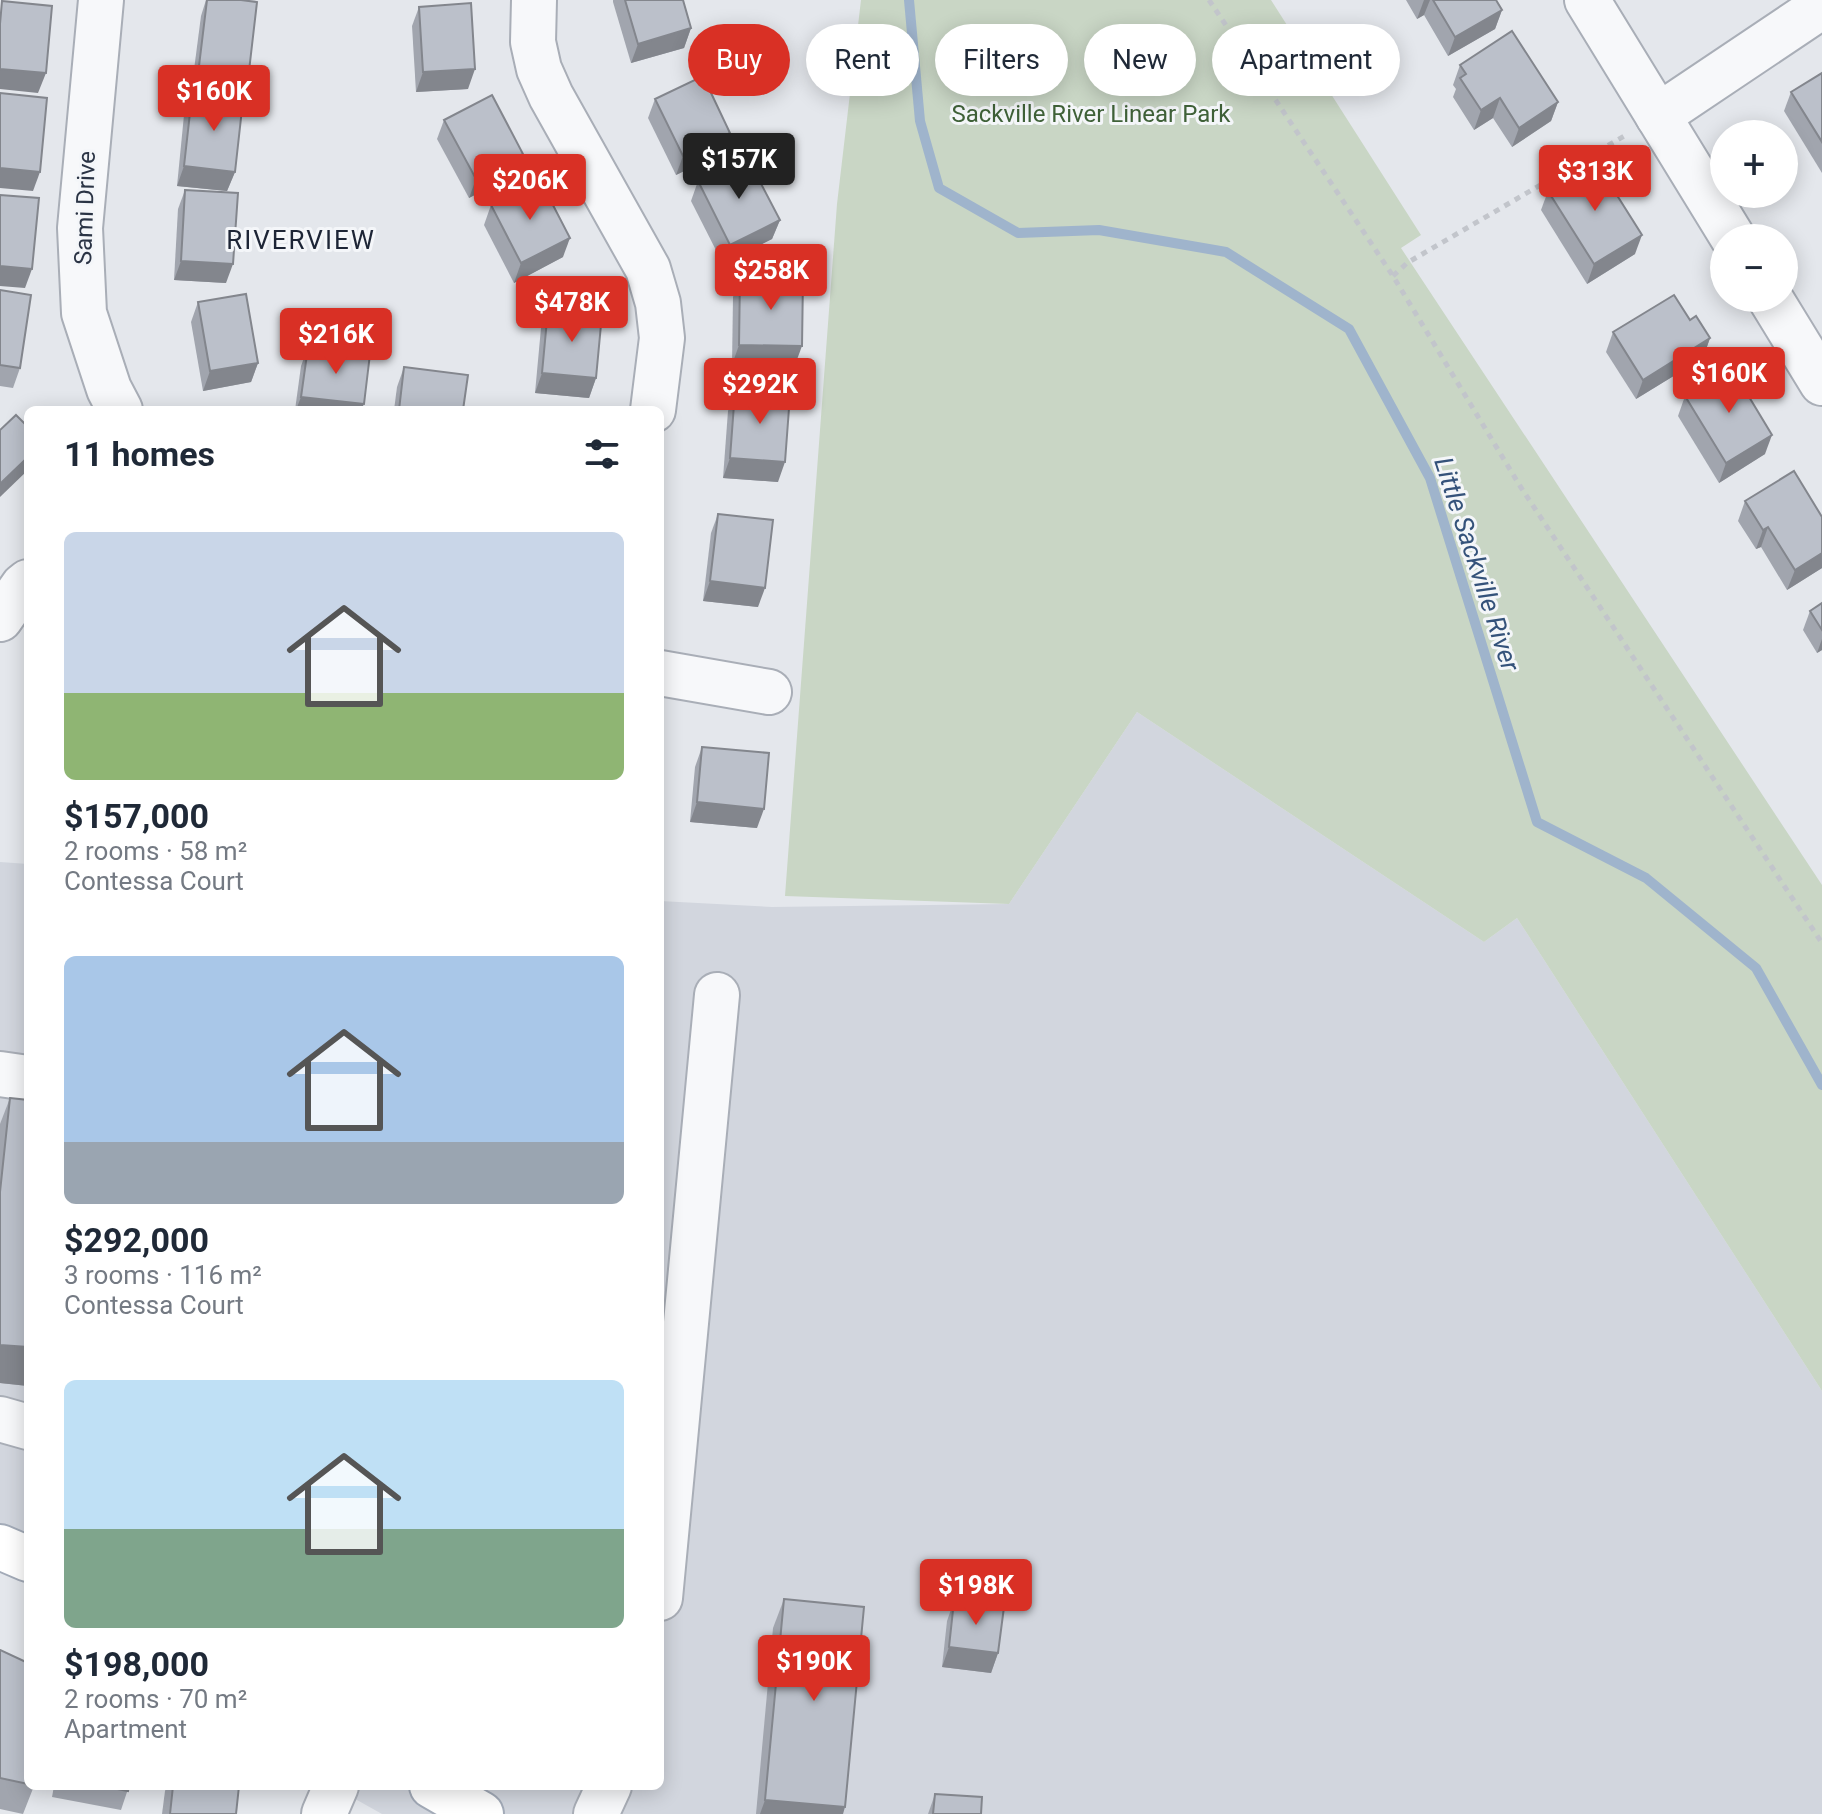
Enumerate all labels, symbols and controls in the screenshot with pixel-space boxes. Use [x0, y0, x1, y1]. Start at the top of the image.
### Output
chip: Buy [688, 24, 790, 96]
chip: Rent [806, 24, 919, 96]
chip: Filters [935, 24, 1068, 96]
chip: New [1084, 24, 1196, 96]
chip: Apartment [1212, 24, 1400, 96]
pin: $160K [158, 65, 270, 133]
text: $160K [176, 76, 252, 106]
park label: Sackville River Linear Park [952, 100, 1231, 128]
map controls [1710, 120, 1798, 312]
button: + [1710, 120, 1798, 208]
pin: $157K [683, 133, 795, 201]
text: $157K [701, 144, 777, 174]
pin: $313K [1539, 145, 1651, 213]
street label: Sami Drive [69, 151, 101, 265]
pin: $206K [474, 154, 586, 222]
text: $313K [1557, 156, 1633, 186]
text: $206K [492, 165, 568, 195]
button: − [1710, 224, 1798, 312]
district label: RIVERVIEW [226, 225, 376, 255]
pin: $258K [715, 244, 827, 312]
text: $258K [733, 255, 809, 285]
pin: $478K [516, 276, 628, 344]
text: $478K [534, 287, 610, 317]
pin: $216K [280, 308, 392, 376]
text: $216K [298, 319, 374, 349]
pin: $160K [1673, 347, 1785, 415]
pin: $292K [704, 358, 816, 426]
text: $160K [1691, 358, 1767, 388]
text: $292K [722, 369, 798, 399]
icon: filters [580, 432, 624, 476]
text: 11 homes [64, 434, 215, 474]
water label: Little Sackville River [1428, 453, 1526, 676]
icon: home [272, 584, 416, 728]
text: $157,000 [64, 796, 209, 836]
text: 2 rooms · 58 m² [64, 836, 247, 866]
text: Contessa Court [64, 866, 244, 896]
icon: home [272, 1008, 416, 1152]
text: $292,000 [64, 1220, 209, 1260]
text: 3 rooms · 116 m² [64, 1260, 262, 1290]
text: Contessa Court [64, 1290, 244, 1320]
icon: home [272, 1432, 416, 1576]
pin: $198K [920, 1559, 1032, 1627]
text: $198K [938, 1570, 1014, 1600]
pin: $190K [758, 1635, 870, 1703]
text: $198,000 [64, 1644, 209, 1684]
text: $190K [776, 1646, 852, 1676]
text: 2 rooms · 70 m² [64, 1684, 247, 1714]
text: Apartment [64, 1714, 187, 1744]

